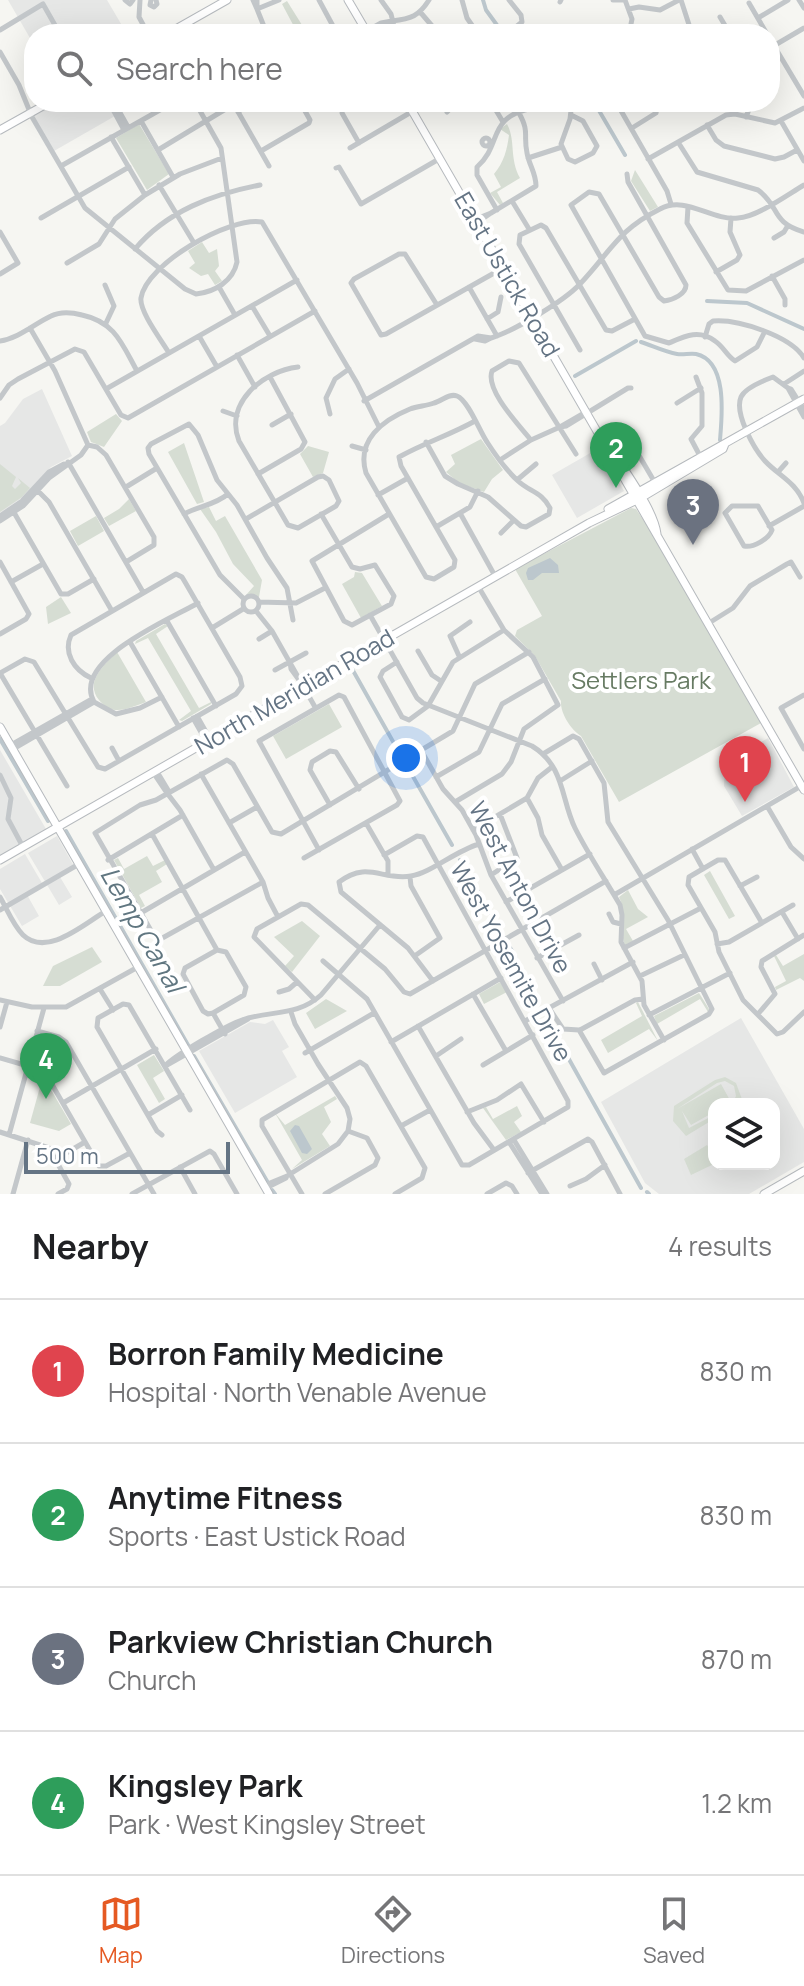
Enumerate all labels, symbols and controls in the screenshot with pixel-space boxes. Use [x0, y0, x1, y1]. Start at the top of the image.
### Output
search box [24, 24, 780, 112]
icon: search [52, 46, 96, 90]
text: Search here [116, 48, 283, 89]
street label: East Ustick Road [447, 185, 569, 363]
pin: 2 [590, 422, 642, 488]
pin: 3 [667, 479, 719, 545]
street label: North Meridian Road [188, 620, 400, 762]
park label: Settlers Park [571, 663, 712, 696]
pin: 1 [719, 736, 771, 802]
your location [386, 738, 426, 778]
street label: West Anton Drive [462, 795, 580, 979]
street label: West Yosemite Drive [443, 855, 581, 1067]
water label: Lemp Canal [92, 859, 195, 1001]
pin: 4 [20, 1033, 72, 1099]
map controls [708, 1098, 780, 1170]
button: layers [708, 1098, 780, 1170]
scale bar [24, 1138, 230, 1174]
text: 500 m [36, 1141, 99, 1171]
text: Nearby [32, 1223, 148, 1269]
text: 4 results [668, 1228, 772, 1264]
text: Borron Family Medicine [108, 1333, 444, 1374]
text: 1 [52, 1353, 64, 1389]
text: 830 m [699, 1353, 772, 1389]
text: Hospital · North Venable Avenue [108, 1374, 487, 1410]
text: Anytime Fitness [108, 1477, 343, 1518]
text: 2 [50, 1497, 66, 1533]
text: 830 m [699, 1497, 772, 1533]
text: Sports · East Ustick Road [108, 1518, 406, 1554]
text: Parkview Christian Church [108, 1621, 493, 1662]
text: 3 [50, 1641, 66, 1677]
text: 870 m [701, 1641, 772, 1677]
text: Church [108, 1662, 196, 1698]
text: Kingsley Park [108, 1765, 302, 1806]
text: 4 [50, 1785, 66, 1821]
text: 1.2 km [701, 1785, 772, 1821]
text: Park · West Kingsley Street [108, 1806, 426, 1842]
tab: Map [99, 1892, 143, 1970]
tab: Directions [341, 1892, 445, 1970]
tab: Saved [643, 1892, 705, 1970]

